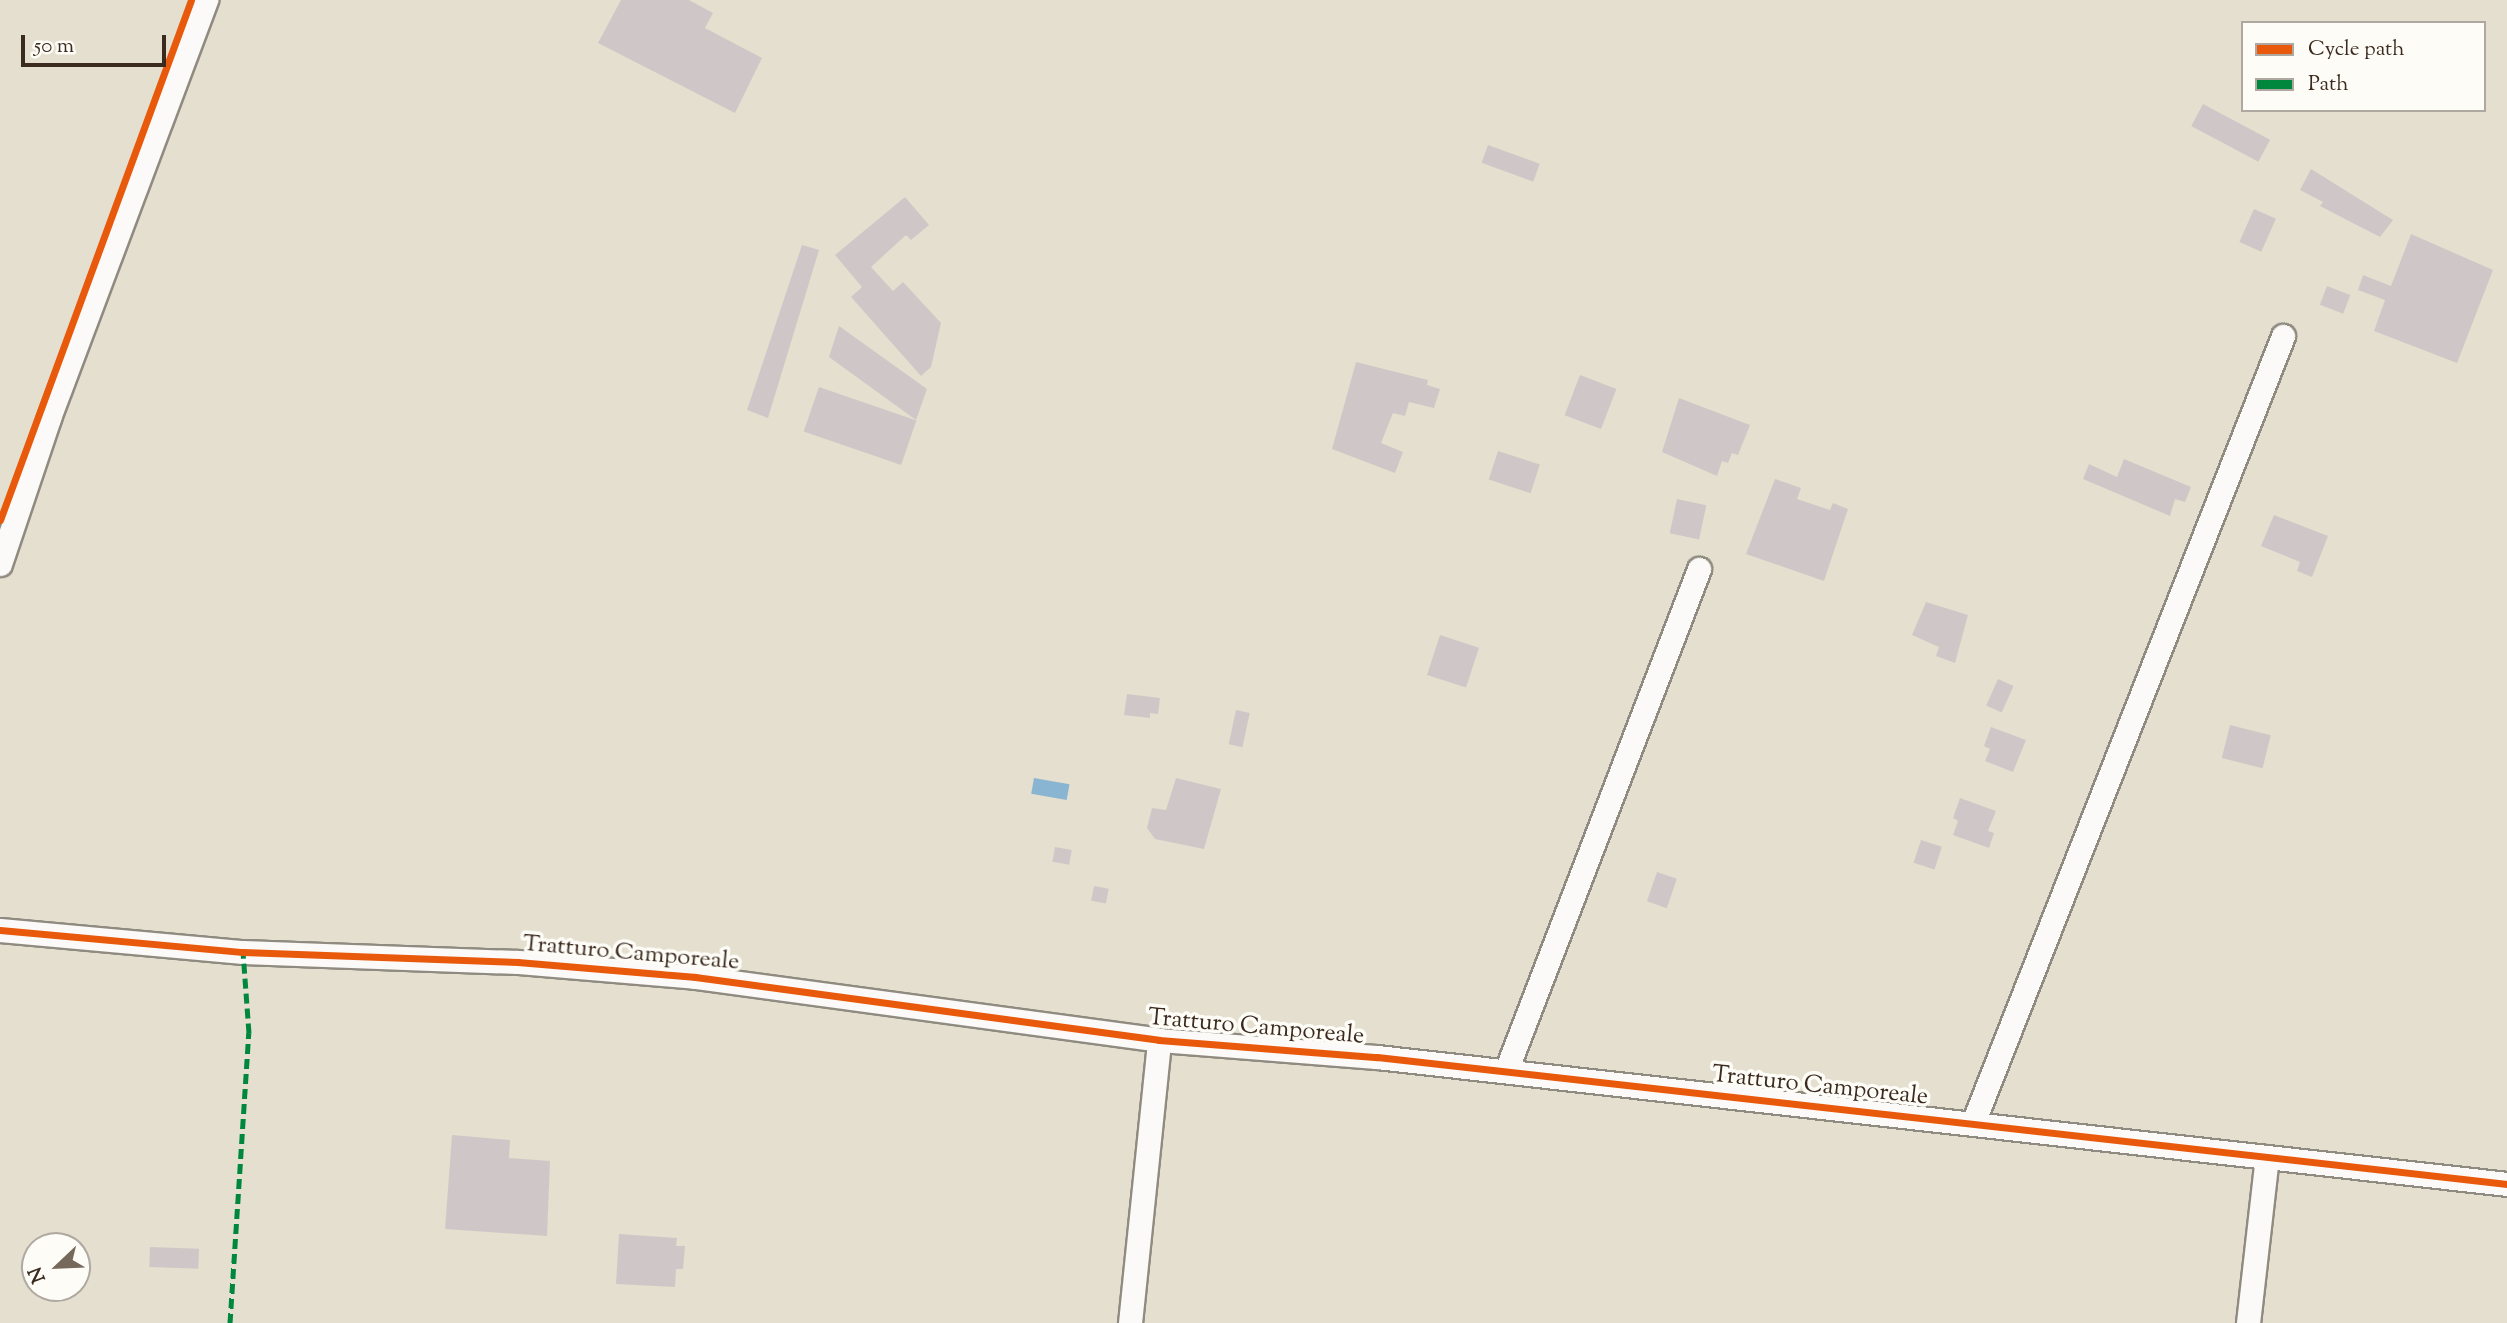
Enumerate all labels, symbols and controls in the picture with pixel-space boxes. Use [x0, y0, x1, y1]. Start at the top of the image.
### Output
scale bar [24, 21, 170, 65]
legend [2241, 21, 2486, 112]
text: 50 m [34, 32, 74, 62]
text: Cycle path [2308, 35, 2405, 65]
text: Path [2308, 70, 2349, 100]
street label: Tratturo Camporeale [522, 930, 740, 978]
street label: Tratturo Camporeale [1147, 1004, 1365, 1052]
street label: Tratturo Camporeale [1711, 1061, 1929, 1113]
north arrow [21, 1232, 91, 1302]
text: N [23, 1262, 53, 1287]

